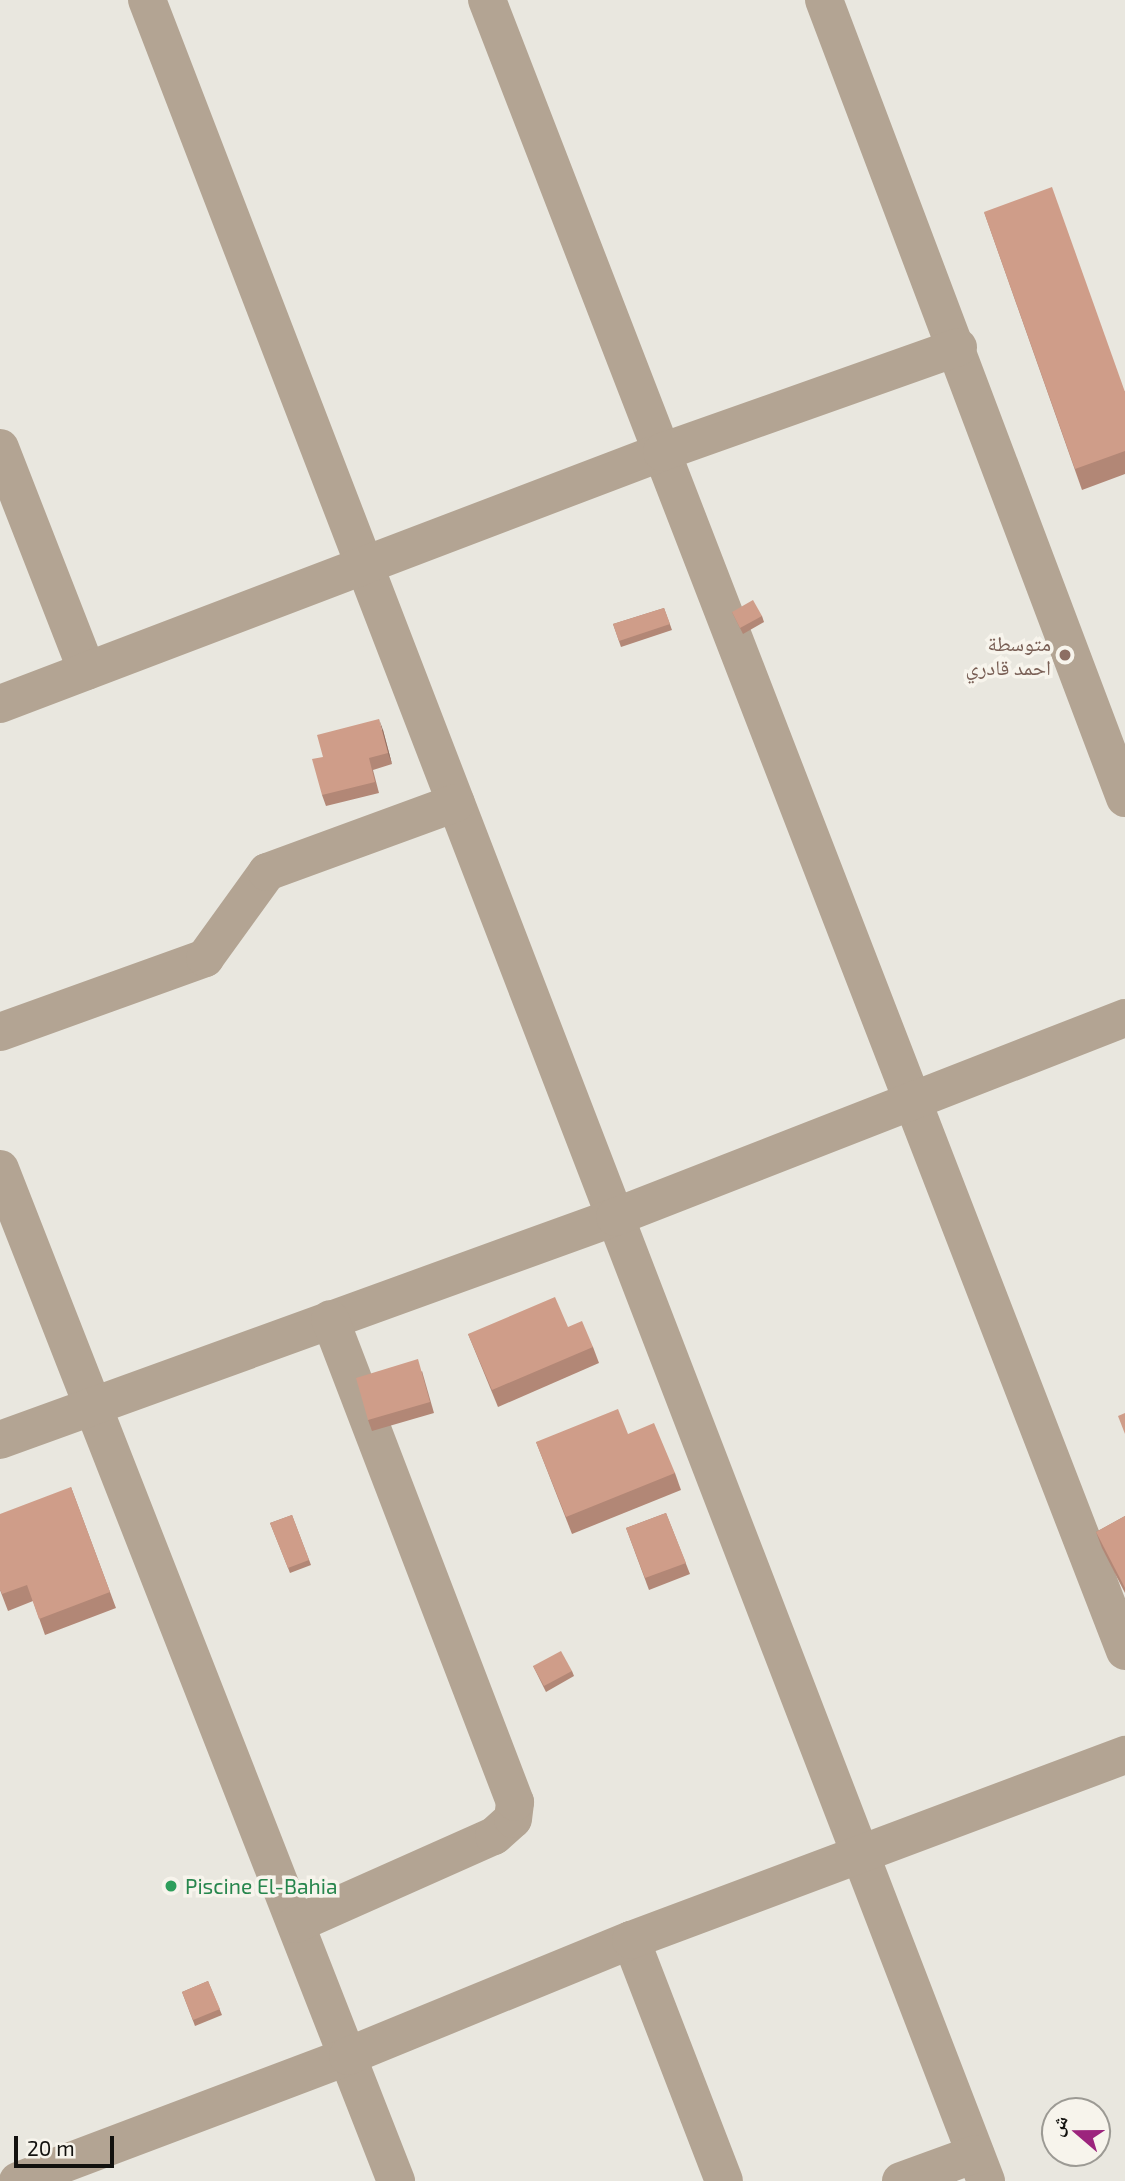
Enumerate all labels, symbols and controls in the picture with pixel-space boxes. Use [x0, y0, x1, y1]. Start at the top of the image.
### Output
place label: متوسطة احمد قادري [965, 630, 1051, 680]
marker: متوسطة احمد قادري [1057, 647, 1073, 663]
place label: Piscine El-Bahia [185, 1873, 337, 1899]
marker: Piscine El-Bahia [163, 1878, 179, 1894]
north arrow [1041, 2097, 1111, 2167]
text: ش [1043, 2112, 1072, 2139]
scale bar [18, 2122, 117, 2166]
text: 20 m [27, 2135, 75, 2160]

